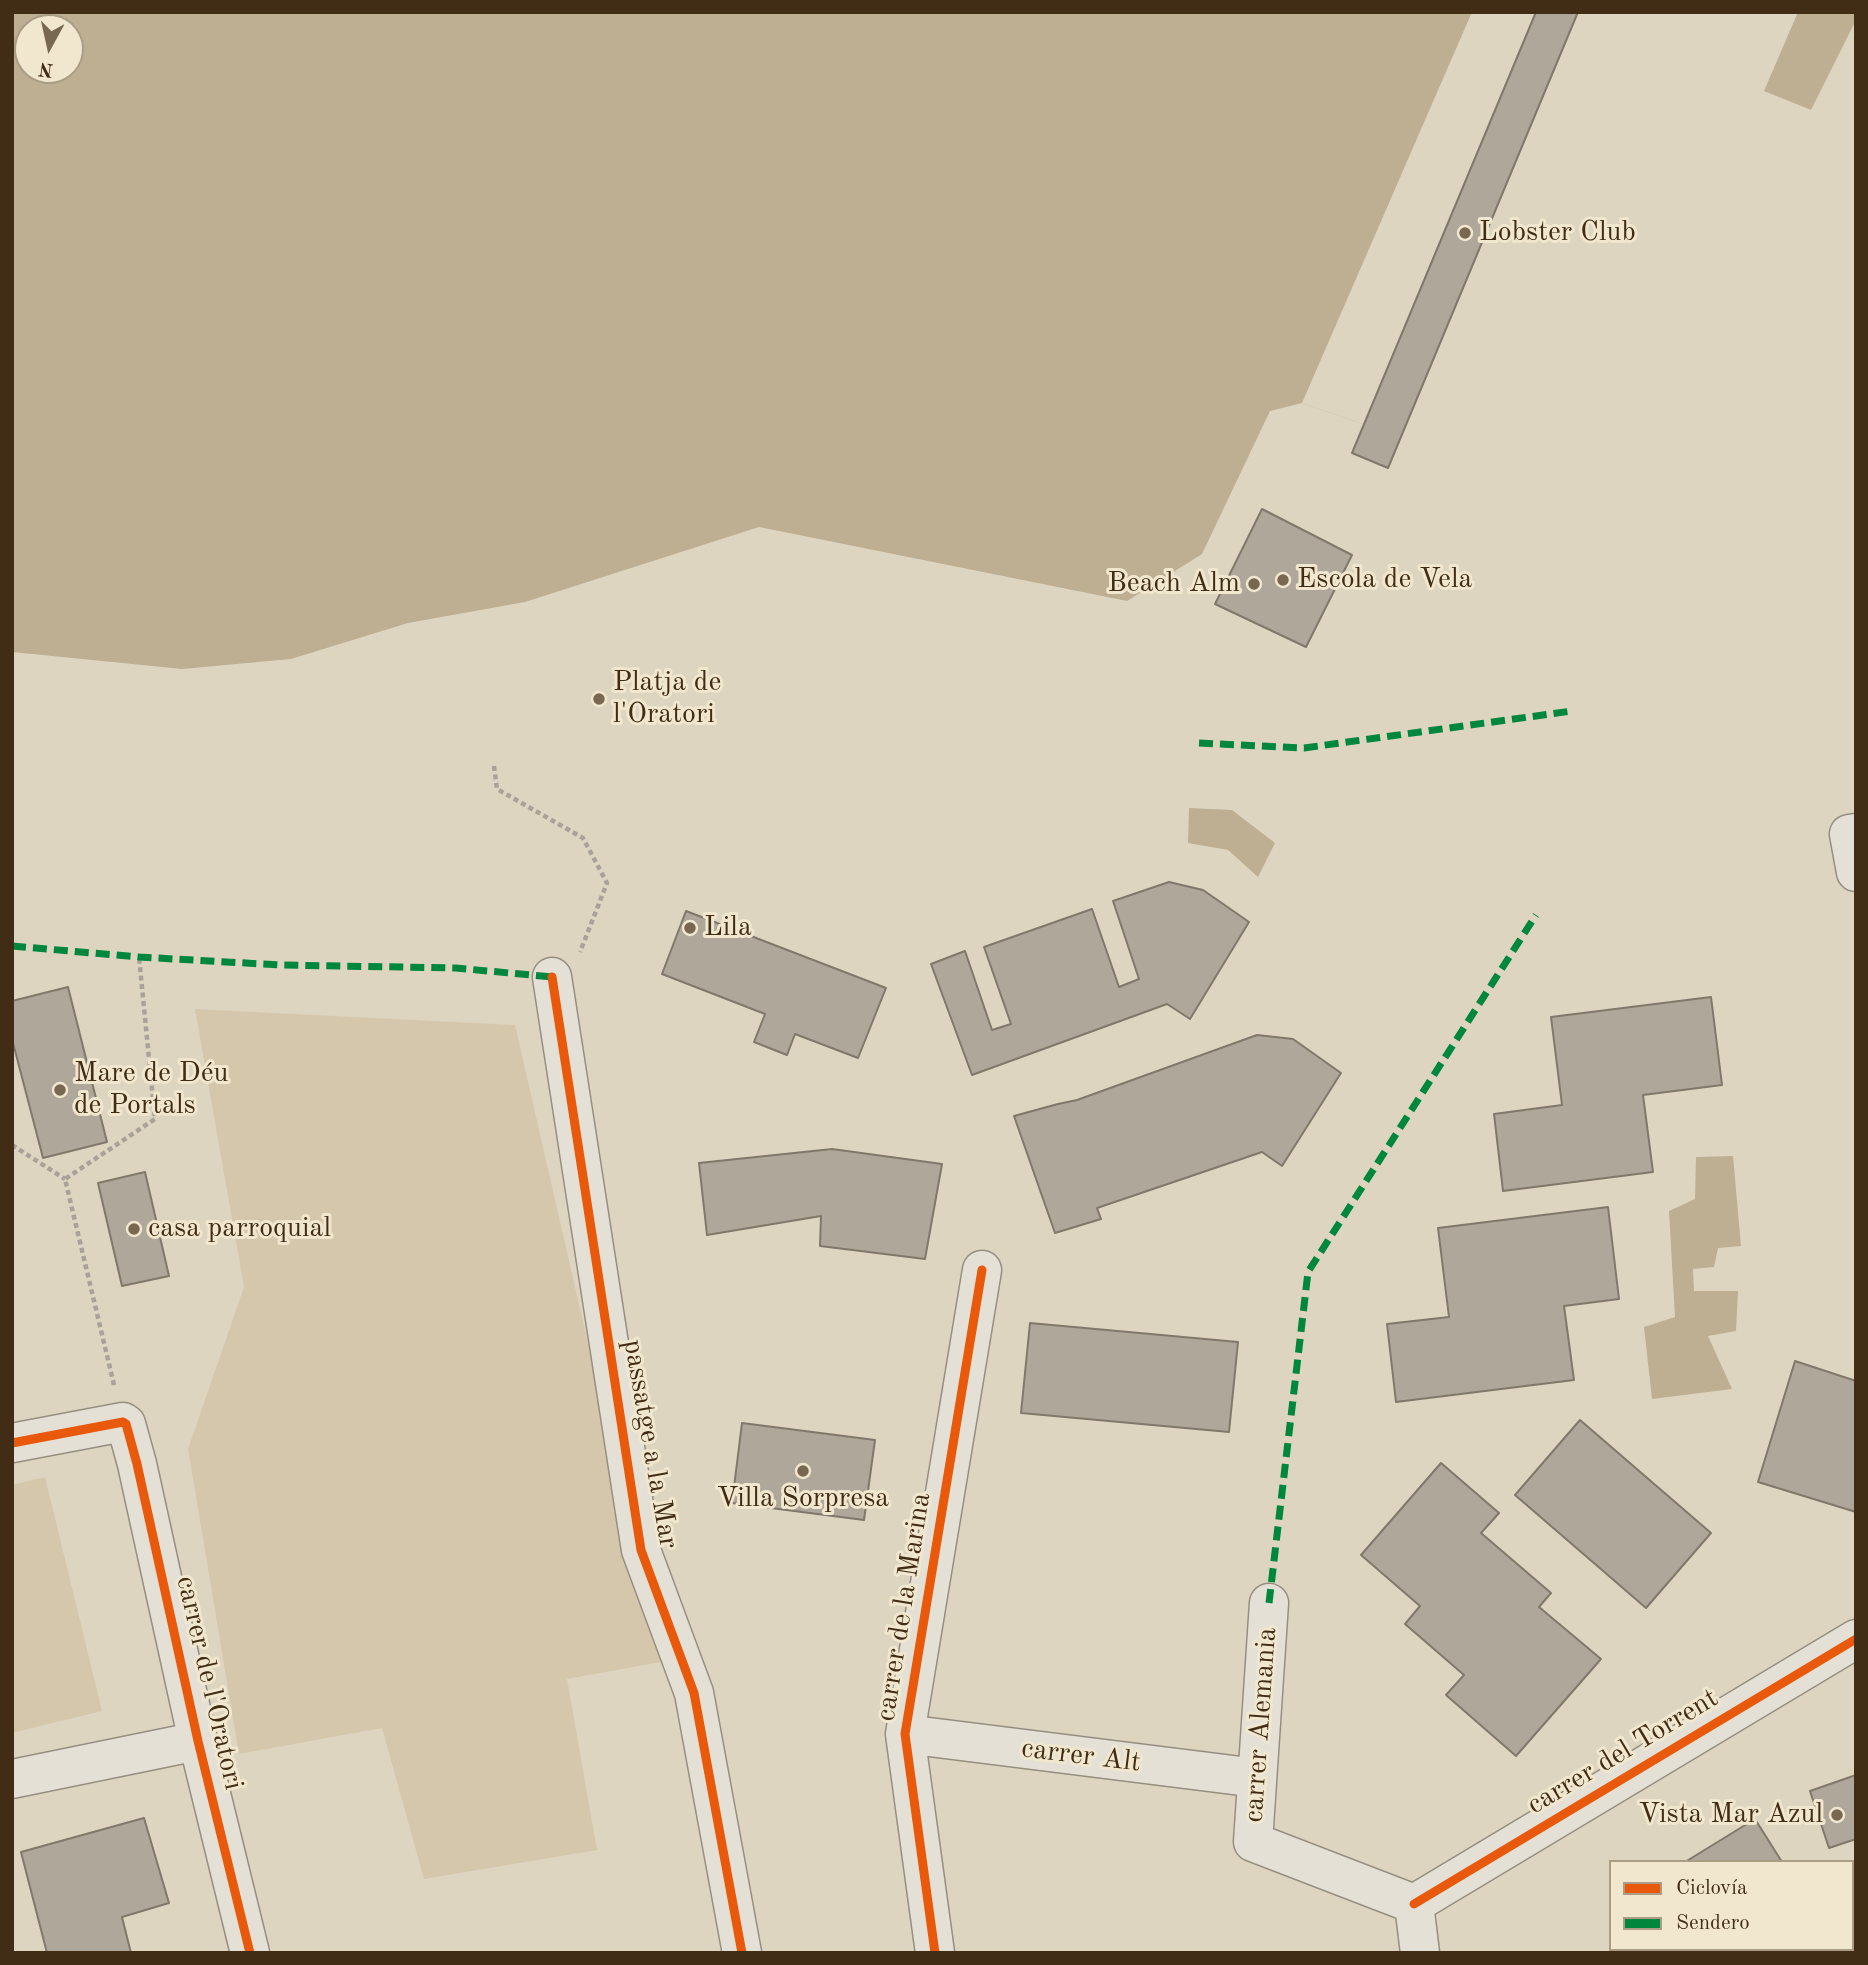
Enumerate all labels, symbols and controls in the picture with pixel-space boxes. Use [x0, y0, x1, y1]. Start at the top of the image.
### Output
north arrow [14, 14, 84, 84]
text: N [38, 58, 55, 79]
place label: Lobster Club [1479, 216, 1636, 250]
marker: Lobster Club [1457, 225, 1473, 241]
place label: Escola de Vela [1297, 563, 1472, 597]
place label: Beach Alm [1108, 567, 1240, 601]
marker: Escola de Vela [1275, 572, 1291, 588]
marker: Beach Alm [1246, 576, 1262, 592]
place label: Platja de l'Oratori [613, 666, 721, 732]
marker: Platja de l'Oratori [591, 691, 607, 707]
place label: Lila [704, 911, 752, 945]
marker: Lila [682, 920, 698, 936]
place label: Mare de Déu de Portals [74, 1057, 229, 1123]
marker: Mare de Déu de Portals [52, 1082, 68, 1098]
place label: casa parroquial [148, 1212, 331, 1246]
marker: casa parroquial [126, 1221, 142, 1237]
street label: passatge a la Mar [615, 1337, 685, 1551]
marker: Villa Sorpresa [795, 1463, 811, 1479]
place label: Villa Sorpresa [717, 1482, 889, 1516]
street label: carrer de la Marina [869, 1490, 939, 1724]
street label: carrer de l'Oratori [168, 1573, 250, 1793]
street label: carrer Alemania [1237, 1626, 1285, 1824]
street label: carrer del Torrent [1521, 1682, 1725, 1822]
street label: carrer Alt [1019, 1732, 1143, 1780]
place label: Vista Mar Azul [1639, 1798, 1823, 1832]
marker: Vista Mar Azul [1829, 1807, 1845, 1823]
legend [1609, 1860, 1854, 1951]
text: Ciclovía [1676, 1878, 1747, 1899]
text: Sendero [1676, 1913, 1750, 1934]

